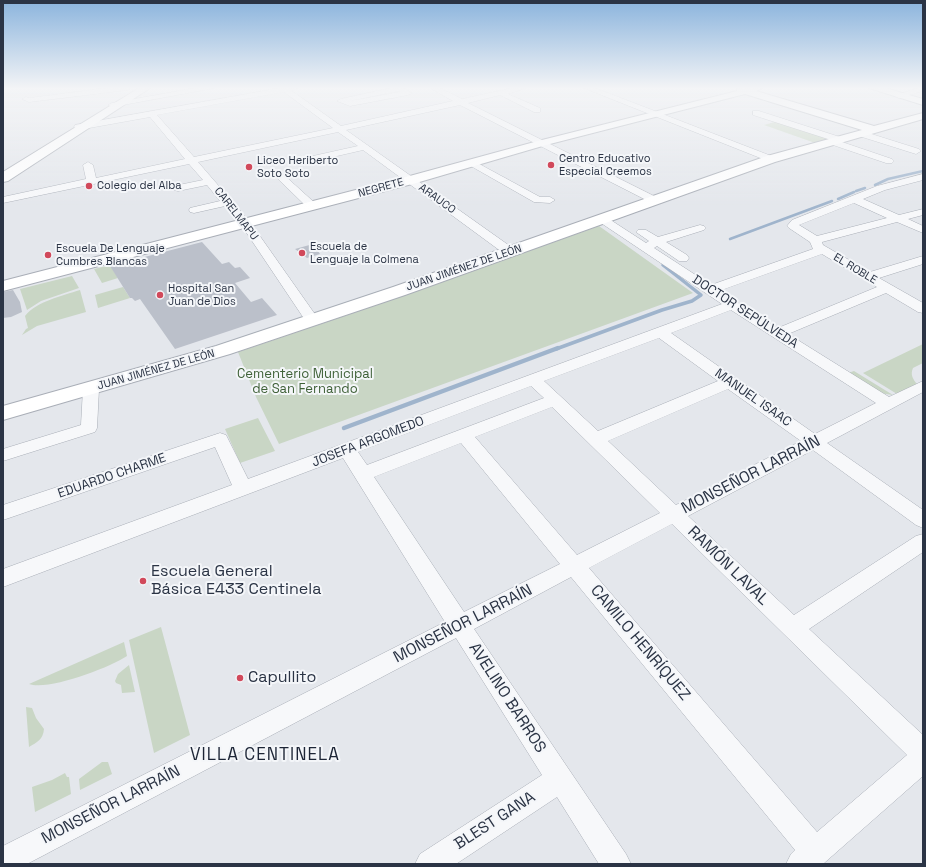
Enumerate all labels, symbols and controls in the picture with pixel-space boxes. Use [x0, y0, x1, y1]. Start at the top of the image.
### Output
place label: Centro Educativo Especial Creemos [559, 152, 652, 178]
place label: Liceo Heriberto Soto Soto [257, 154, 338, 180]
marker: Centro Educativo Especial Creemos [546, 160, 556, 170]
marker: Liceo Heriberto Soto Soto [244, 162, 254, 172]
street label: NEGRETE [357, 176, 405, 200]
place label: Colegio del Alba [97, 179, 182, 193]
marker: Colegio del Alba [84, 181, 94, 191]
street label: ARAUCO [416, 181, 458, 217]
street label: CARELMAPU [211, 185, 261, 243]
place label: Escuela de Lenguaje la Colmena [310, 240, 419, 266]
place label: Escuela De Lenguaje Cumbres Blancas [56, 242, 165, 268]
street label: JUAN JIMÉNEZ DE LEÓN [404, 242, 524, 294]
marker: Escuela de Lenguaje la Colmena [297, 248, 307, 258]
marker: Escuela De Lenguaje Cumbres Blancas [43, 250, 53, 260]
street label: EL ROBLE [831, 251, 879, 287]
street label: DOCTOR SEPÚLVEDA [689, 272, 801, 352]
place label: Hospital San Juan de Dios [168, 282, 236, 308]
marker: Hospital San Juan de Dios [155, 290, 165, 300]
street label: JUAN JIMÉNEZ DE LEÓN [96, 347, 216, 393]
park label: Cementerio Municipal de San Fernando [237, 366, 373, 397]
street label: MANUEL ISAAC [712, 366, 794, 430]
street label: JOSEFA ARGOMEDO [310, 413, 426, 471]
street label: MONSEÑOR LARRAÍN [678, 432, 824, 518]
street label: EDUARDO CHARME [56, 450, 168, 502]
street label: RAMÓN LAVAL [683, 523, 773, 609]
place label: Escuela General Básica E433 Centinela [151, 562, 321, 600]
marker: Escuela General Básica E433 Centinela [138, 576, 148, 586]
street label: MONSEÑOR LARRAÍN [390, 581, 536, 667]
street label: CAMILO HENRÍQUEZ [586, 581, 694, 705]
street label: AVELINO BARROS [464, 639, 550, 757]
place label: Capullito [248, 668, 316, 688]
marker: Capullito [235, 673, 245, 683]
district label: VILLA CENTINELA [190, 745, 340, 765]
street label: MONSEÑOR LARRAÍN [38, 762, 184, 848]
street label: BLEST GANA [451, 788, 539, 854]

